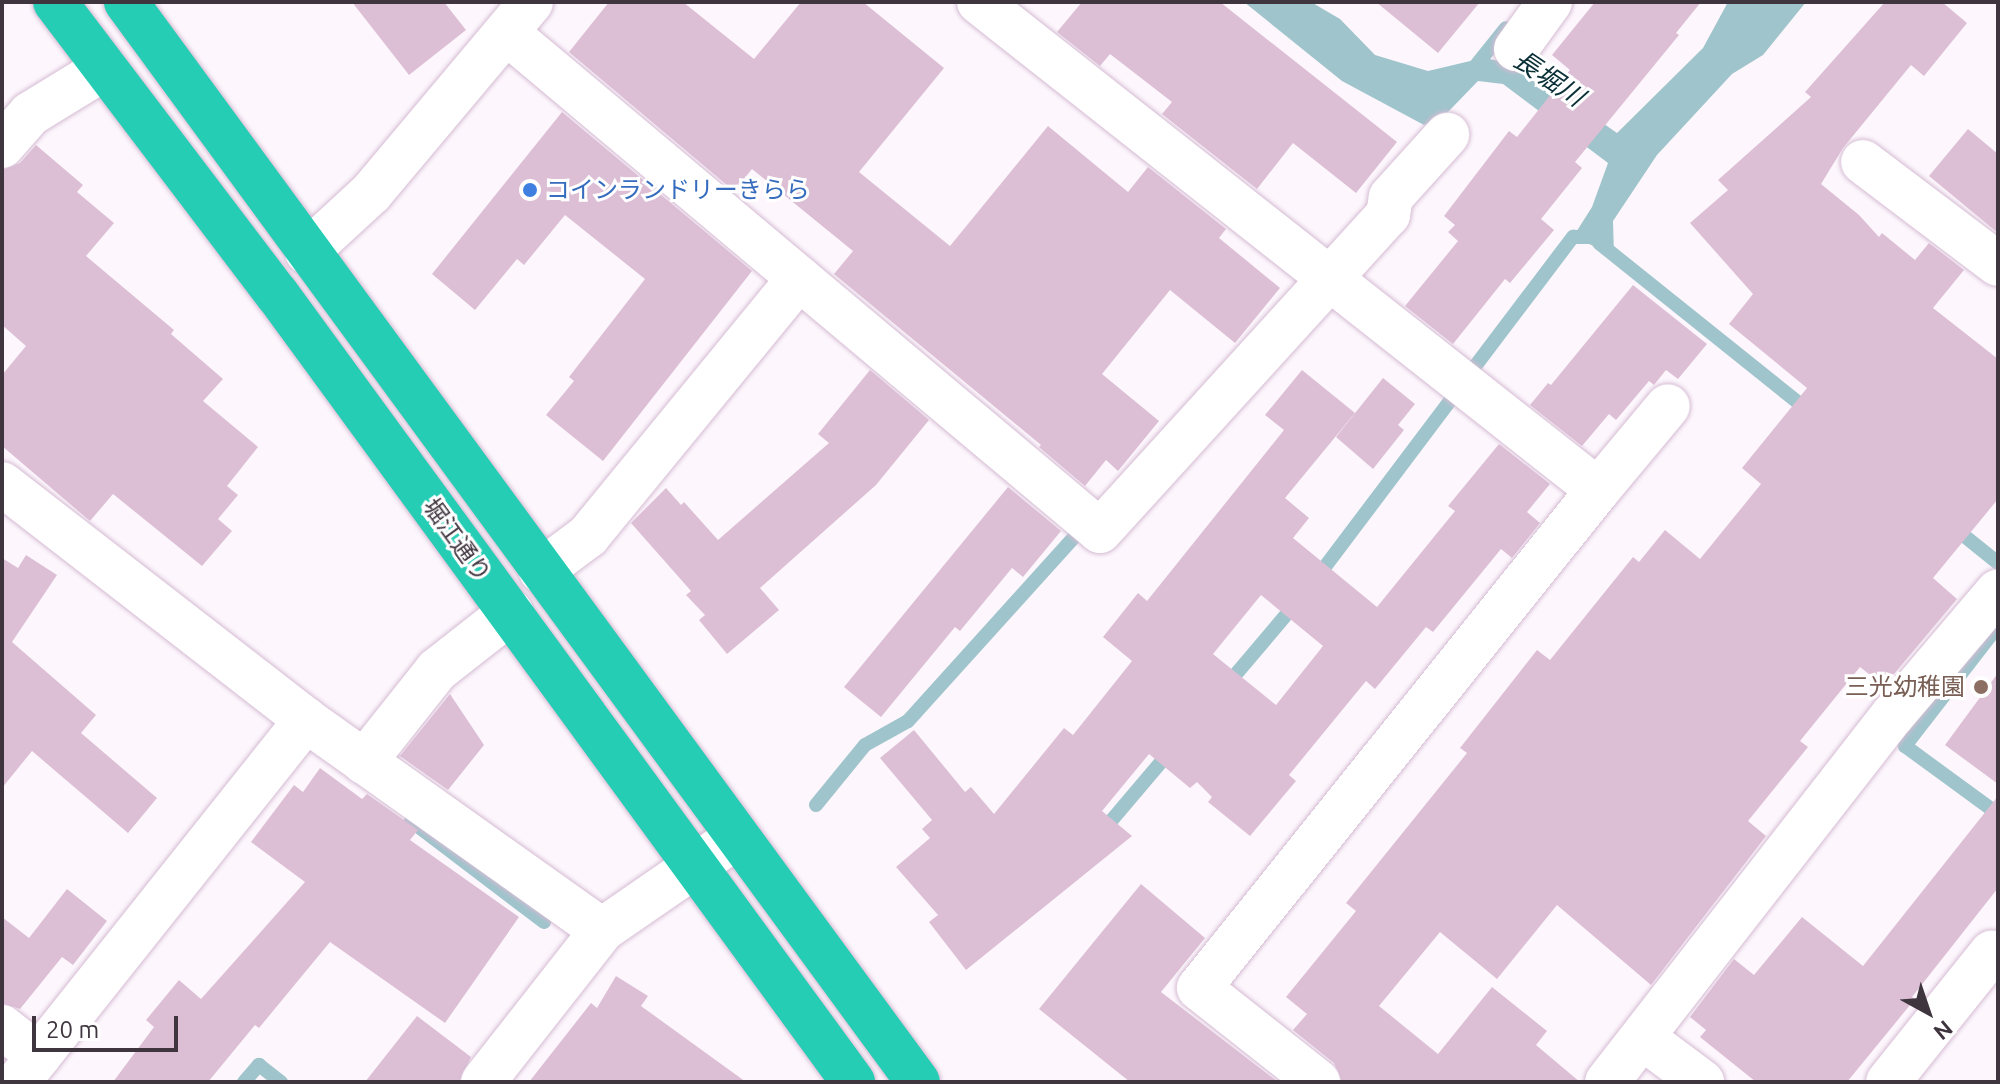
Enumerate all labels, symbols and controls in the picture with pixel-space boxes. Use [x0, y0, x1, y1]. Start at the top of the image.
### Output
water label: 長堀川 [1508, 43, 1590, 113]
place label: コインランドリーきらら [546, 176, 810, 204]
marker: コインランドリーきらら [521, 181, 539, 199]
street label: 堀江通り [417, 493, 497, 587]
place label: 三光幼稚園 [1845, 673, 1965, 701]
marker: 三光幼稚園 [1972, 678, 1990, 696]
north arrow [1888, 972, 1968, 1052]
scale bar [36, 1000, 182, 1050]
text: 20 m [46, 1016, 99, 1043]
text: N [1929, 1016, 1958, 1046]

